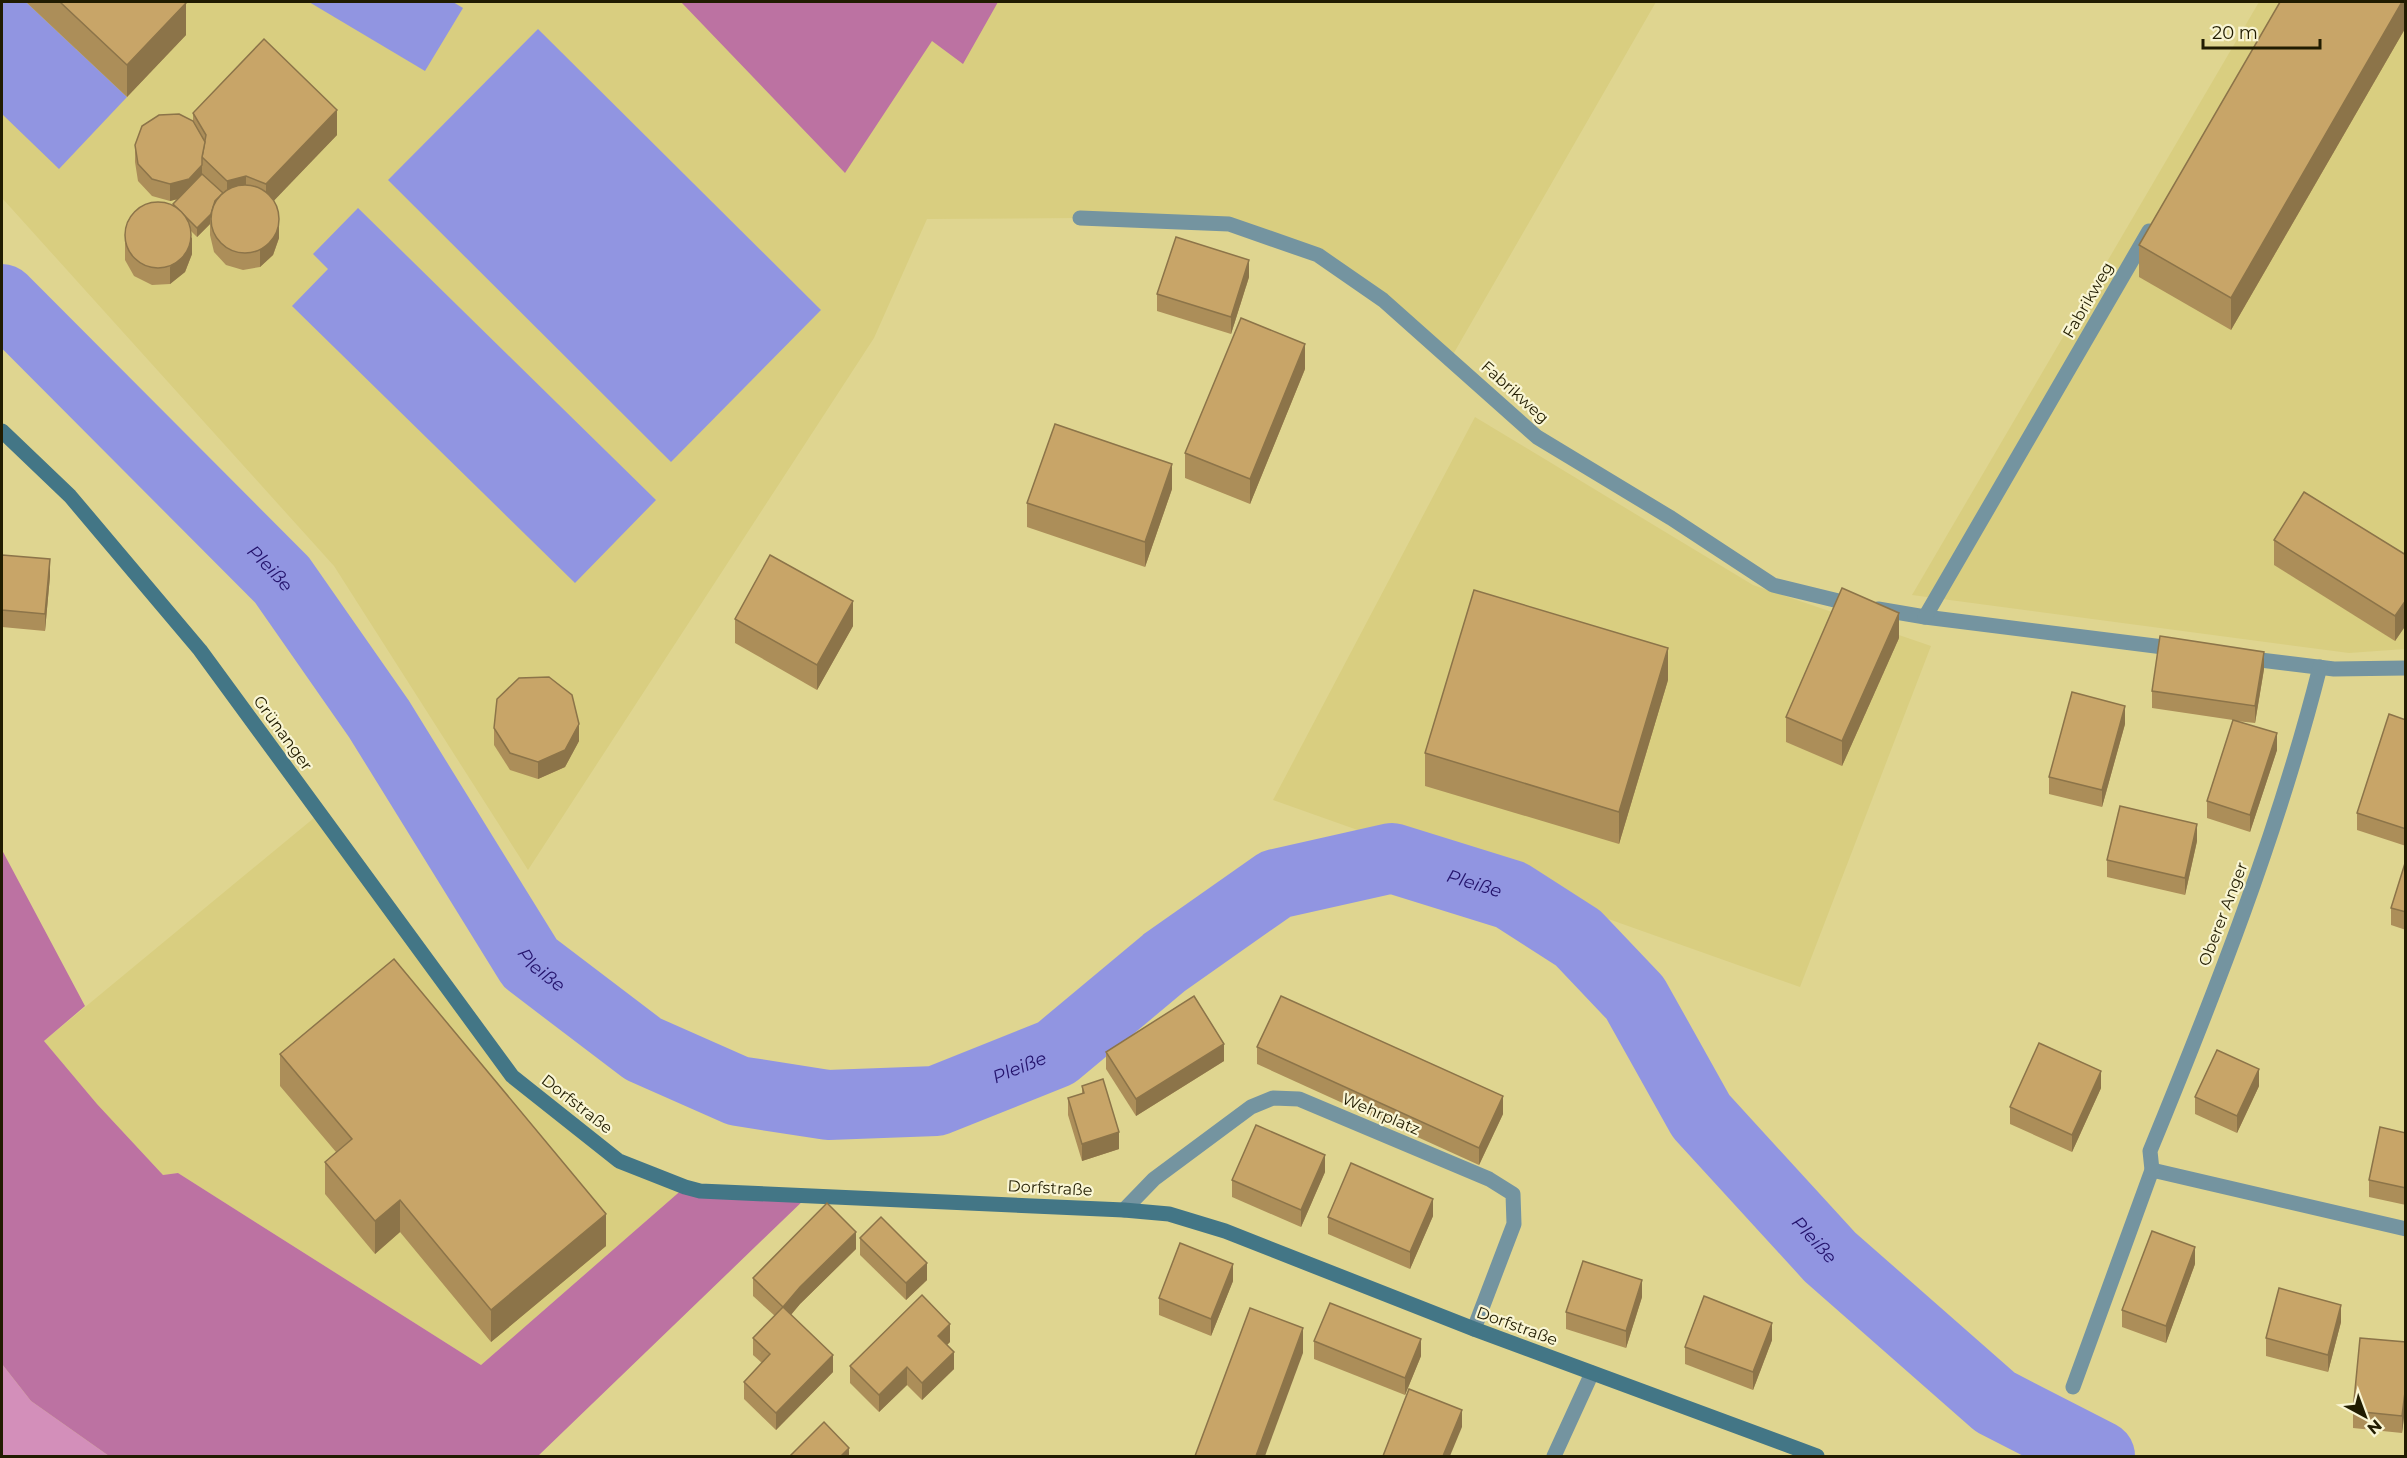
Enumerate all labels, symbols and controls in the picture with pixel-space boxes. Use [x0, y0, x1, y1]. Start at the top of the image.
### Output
scale bar [2203, 12, 2320, 50]
text: 20 m [2212, 22, 2258, 44]
street label: Fabrikweg [2059, 259, 2117, 341]
street label: Fabrikweg [1477, 357, 1553, 427]
water label: Pleiße [243, 540, 298, 596]
street label: Grünanger [250, 692, 316, 774]
street label: Oberer Anger [2194, 859, 2252, 969]
water label: Pleiße [1444, 865, 1504, 902]
water label: Pleiße [513, 944, 569, 997]
water label: Pleiße [989, 1047, 1050, 1088]
street label: Dorfstraße [538, 1070, 616, 1138]
street label: Wehrplatz [1339, 1089, 1423, 1139]
street label: Dorfstraße [1007, 1176, 1093, 1200]
water label: Pleiße [1787, 1212, 1842, 1268]
street label: Dorfstraße [1474, 1303, 1560, 1349]
north arrow [2335, 1386, 2395, 1446]
text: N [2363, 1416, 2386, 1438]

